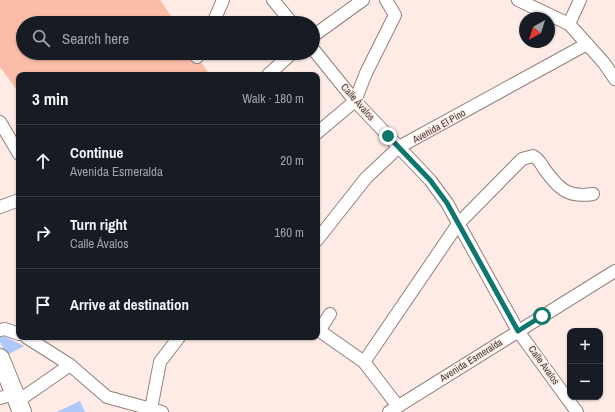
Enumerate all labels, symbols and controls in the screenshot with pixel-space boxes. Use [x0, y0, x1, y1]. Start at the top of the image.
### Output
north arrow [519, 12, 555, 48]
search box [16, 16, 320, 60]
icon: search [30, 27, 52, 49]
text: Search here [62, 28, 129, 49]
street label: Calle Ávalos [338, 81, 378, 123]
text: 3 min [32, 87, 68, 110]
text: Walk · 180 m [242, 90, 304, 107]
street label: Avenida El Pino [409, 106, 468, 146]
route end [379, 127, 397, 145]
text: Continue [70, 142, 123, 163]
icon: ahead [32, 150, 54, 172]
text: 20 m [280, 152, 304, 169]
text: Avenida Esmeralda [70, 163, 163, 180]
text: Turn right [70, 214, 127, 235]
icon: right [32, 222, 54, 244]
text: 160 m [274, 224, 304, 241]
text: Calle Ávalos [70, 235, 128, 252]
icon: arrive [32, 294, 54, 316]
text: Arrive at destination [70, 294, 189, 315]
route start [533, 307, 551, 325]
map controls [567, 328, 603, 400]
button: + [567, 328, 603, 364]
street label: Avenida Esmeralda [436, 335, 505, 385]
street label: Calle Ávalos [526, 343, 562, 387]
button: − [567, 364, 603, 400]

